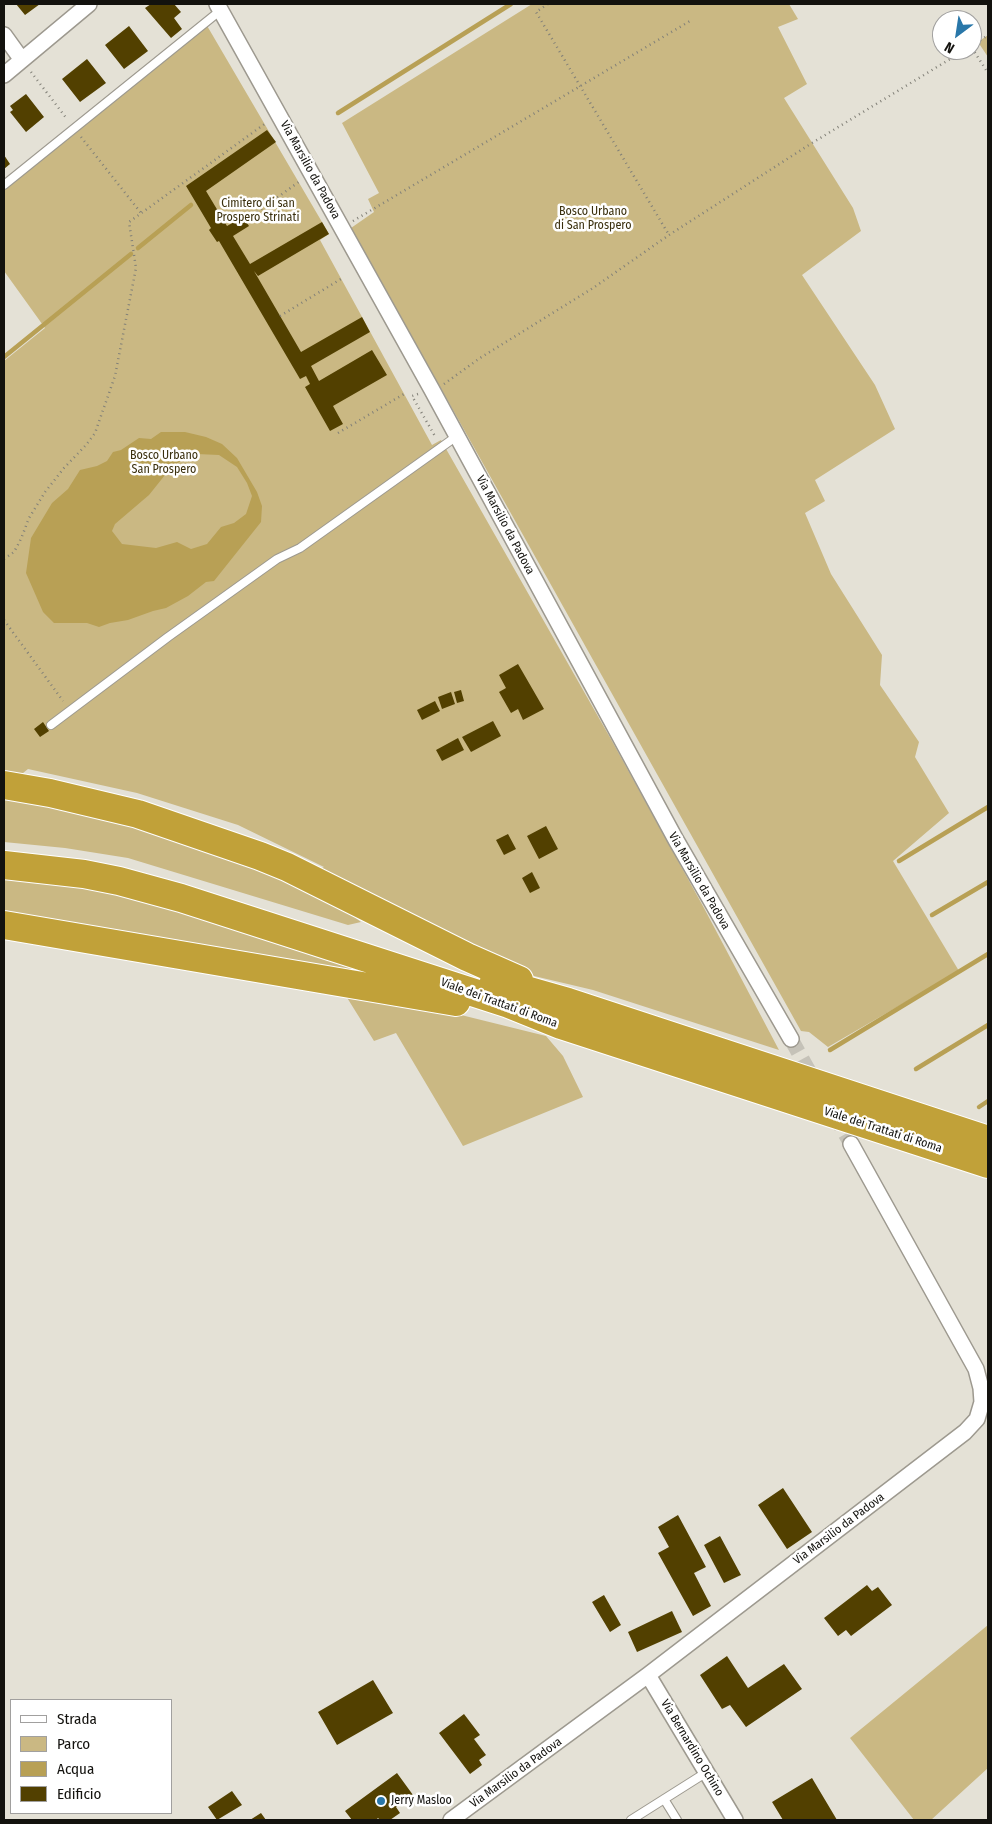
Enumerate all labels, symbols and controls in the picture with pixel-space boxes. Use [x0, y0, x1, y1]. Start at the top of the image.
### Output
north arrow [932, 10, 982, 60]
text: N [942, 38, 958, 57]
street label: Via Marsilio da Padova [277, 118, 343, 222]
park label: Cimitero di san Prospero Strinati [217, 197, 299, 225]
park label: Bosco Urbano di San Prospero [554, 205, 632, 233]
park label: Bosco Urbano San Prospero [130, 449, 198, 477]
street label: Via Marsilio da Padova [473, 473, 537, 577]
street label: Via Marsilio da Padova [665, 830, 733, 932]
street label: Viale dei Trattati di Roma [439, 975, 559, 1031]
street label: Viale dei Trattati di Roma [822, 1104, 944, 1156]
street label: Via Marsilio da Padova [791, 1490, 887, 1568]
street label: Via Bernardino Ochino [657, 1697, 727, 1799]
legend [10, 1699, 172, 1814]
text: Strada [57, 1710, 97, 1728]
text: Parco [57, 1735, 90, 1753]
street label: Via Marsilio da Padova [467, 1735, 565, 1811]
text: Acqua [57, 1760, 94, 1778]
text: Edificio [57, 1785, 102, 1803]
place label: Jerry Masloo [391, 1794, 452, 1808]
marker: Jerry Masloo [375, 1795, 387, 1807]

